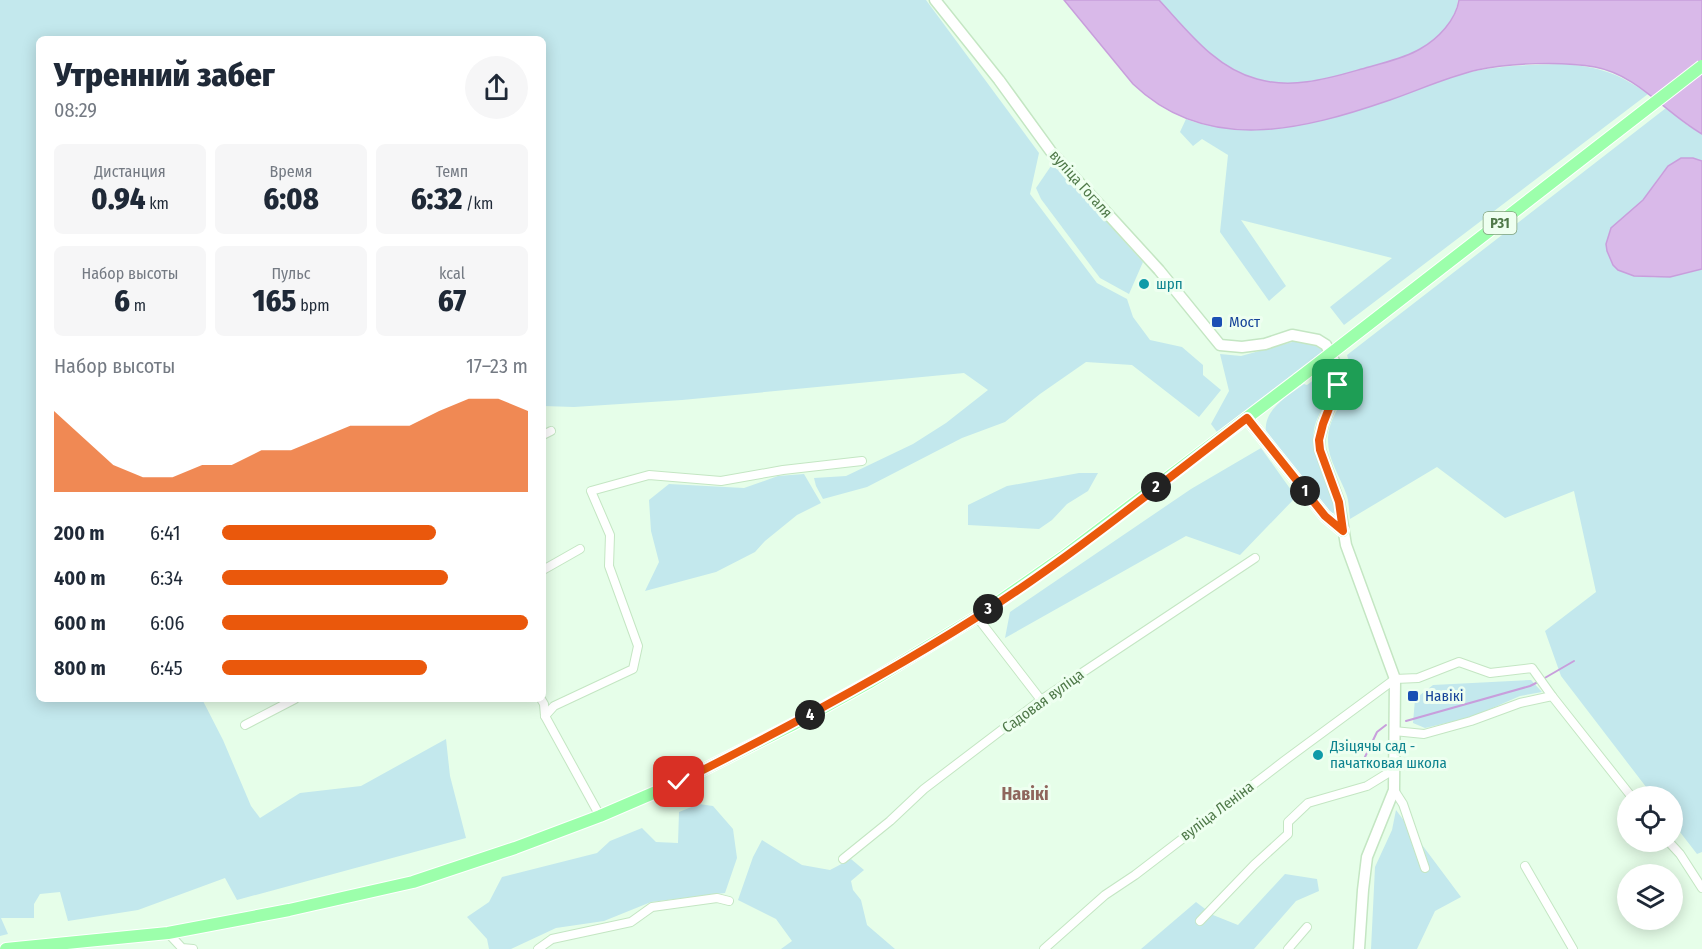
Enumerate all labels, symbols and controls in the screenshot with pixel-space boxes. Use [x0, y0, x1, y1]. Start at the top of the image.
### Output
text: Утренний забег [54, 55, 275, 95]
button: share [465, 56, 528, 119]
text: 08:29 [54, 98, 97, 122]
street label: вуліца Гогаля [1046, 146, 1116, 222]
text: Дистанция [94, 162, 166, 181]
text: Время [270, 162, 312, 181]
text: Темп [436, 162, 468, 181]
text: 0.94 [91, 181, 145, 217]
text: 6:08 [263, 181, 319, 217]
text: 6:32 [411, 181, 462, 217]
text: km [145, 194, 169, 213]
text: /km [462, 194, 493, 213]
road number: Р31 [1484, 212, 1516, 234]
text: Набор высоты [82, 264, 178, 283]
text: Пульс [271, 264, 311, 283]
text: kcal [439, 264, 465, 283]
place label: шрп [1156, 275, 1183, 293]
marker: шрп [1137, 277, 1151, 291]
text: 6 [114, 283, 130, 319]
text: 165 [253, 283, 296, 319]
text: 67 [438, 283, 466, 319]
text: m [130, 296, 146, 315]
text: bpm [296, 296, 329, 315]
place label: Мост [1229, 313, 1261, 331]
marker: Мост [1210, 315, 1224, 329]
text: Набор высоты [54, 354, 175, 378]
text: 17–23 m [466, 354, 528, 378]
pin [1312, 359, 1363, 410]
icon: arrive [1321, 368, 1354, 401]
pin: 2 [1141, 472, 1171, 502]
pin: 1 [1290, 476, 1320, 506]
text: 2 [1152, 477, 1160, 496]
text: 1 [1302, 481, 1308, 500]
text: 200 m [54, 521, 105, 545]
text: 6:41 [150, 521, 180, 545]
text: 400 m [54, 566, 106, 590]
text: 6:34 [150, 566, 183, 590]
pin: 3 [973, 594, 1003, 624]
text: 3 [984, 599, 992, 618]
text: 600 m [54, 611, 106, 635]
text: 6:06 [150, 611, 185, 635]
text: 800 m [54, 656, 106, 680]
text: 6:45 [150, 656, 183, 680]
street label: Садовая вуліца [999, 665, 1087, 737]
place label: Навікі [1425, 687, 1464, 705]
marker: Навікі [1406, 689, 1420, 703]
pin: 4 [795, 700, 825, 730]
text: 4 [806, 705, 814, 724]
place label: Дзіцячы сад - пачатковая школа [1329, 737, 1447, 772]
marker: Дзіцячы сад - пачатковая школа [1311, 748, 1325, 762]
pin [653, 756, 704, 807]
icon: check [662, 765, 695, 798]
street label: вуліца Леніна [1177, 777, 1257, 845]
district label: Навікі [1001, 783, 1049, 805]
map controls [1617, 786, 1683, 930]
button: locate [1617, 786, 1683, 852]
button: layers [1617, 864, 1683, 930]

